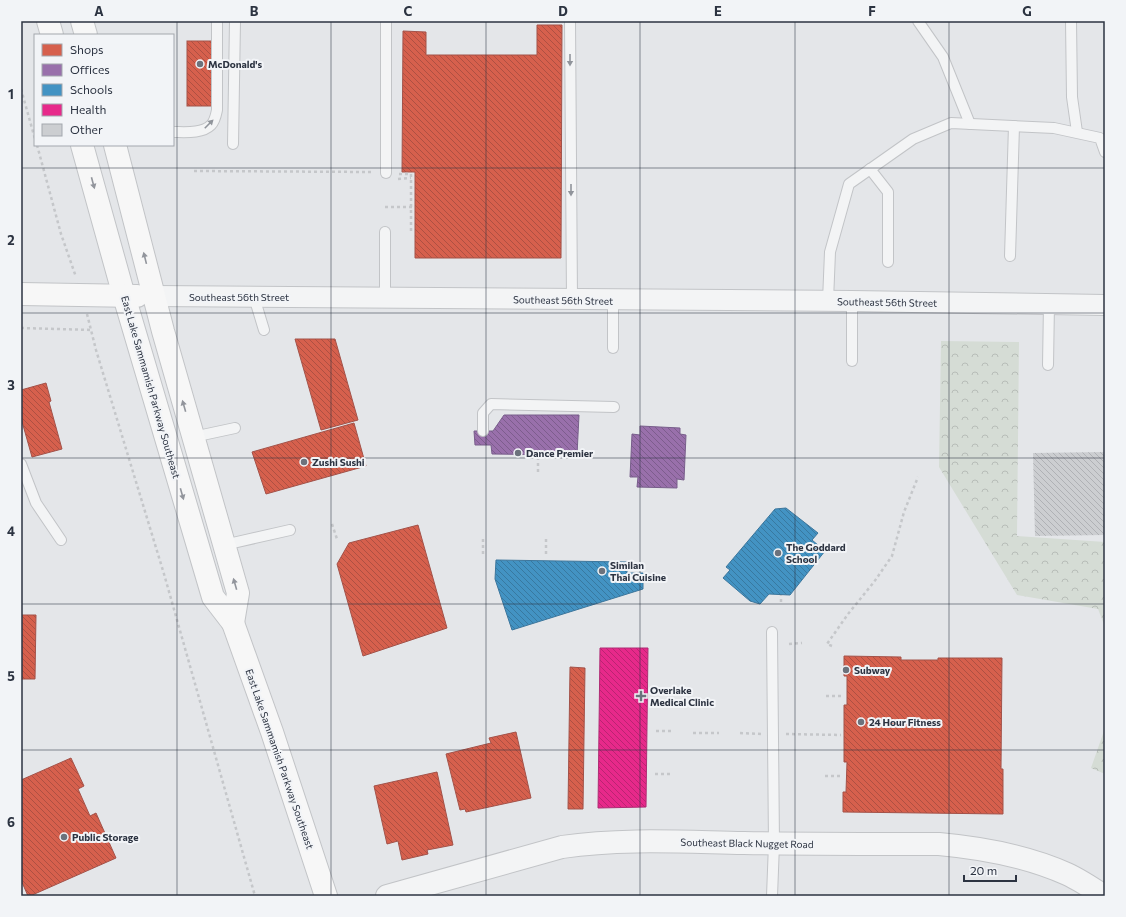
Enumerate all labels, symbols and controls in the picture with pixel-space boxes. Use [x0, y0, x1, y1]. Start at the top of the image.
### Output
text: A [94, 3, 104, 19]
text: B [250, 3, 259, 19]
text: C [404, 3, 413, 19]
text: D [558, 3, 568, 19]
text: E [714, 3, 722, 19]
text: F [868, 3, 876, 19]
text: G [1022, 3, 1032, 19]
legend [34, 34, 174, 146]
text: Shops [70, 42, 104, 56]
one-way arrow [567, 54, 573, 67]
place label: McDonald's [208, 58, 263, 70]
marker: McDonald's [195, 59, 205, 69]
text: Offices [70, 62, 110, 76]
text: Schools [70, 82, 113, 96]
text: 1 [8, 86, 14, 102]
text: Health [70, 102, 106, 116]
one-way arrow [205, 119, 214, 129]
text: Other [70, 122, 103, 136]
one-way arrow [90, 177, 96, 189]
one-way arrow [568, 184, 574, 197]
text: 2 [7, 232, 15, 248]
one-way arrow [141, 252, 147, 264]
street label: Southeast 56th Street [189, 291, 289, 303]
street label: Southeast 56th Street [513, 293, 613, 307]
street label: East Lake Sammamish Parkway Southeast [119, 294, 183, 480]
street label: Southeast 56th Street [837, 295, 937, 309]
text: 3 [7, 377, 15, 393]
one-way arrow [181, 399, 187, 411]
place label: Dance Premier [526, 447, 593, 459]
marker: Dance Premier [513, 448, 523, 458]
place label: Zushi Sushi [312, 456, 365, 468]
marker: Zushi Sushi [299, 457, 309, 467]
one-way arrow [179, 489, 185, 501]
text: 4 [7, 523, 15, 539]
place label: The Goddard School [786, 541, 846, 565]
marker: The Goddard School [773, 548, 783, 558]
place label: Similan Thai Cuisine [610, 559, 666, 583]
marker: Similan Thai Cuisine [597, 566, 607, 576]
one-way arrow [232, 578, 238, 590]
place label: Subway [854, 664, 891, 676]
marker: Subway [841, 665, 851, 675]
street label: East Lake Sammamish Parkway Southeast [243, 667, 317, 851]
text: 5 [7, 668, 15, 684]
place label: Overlake Medical Clinic [650, 684, 714, 708]
marker: Overlake Medical Clinic [635, 690, 647, 702]
place label: 24 Hour Fitness [869, 716, 941, 728]
marker: 24 Hour Fitness [856, 717, 866, 727]
text: 6 [7, 814, 15, 830]
place label: Public Storage [72, 831, 138, 843]
marker: Public Storage [59, 832, 69, 842]
street label: Southeast Black Nugget Road [680, 836, 814, 850]
scale bar [964, 857, 1016, 883]
text: 20 m [970, 863, 997, 877]

